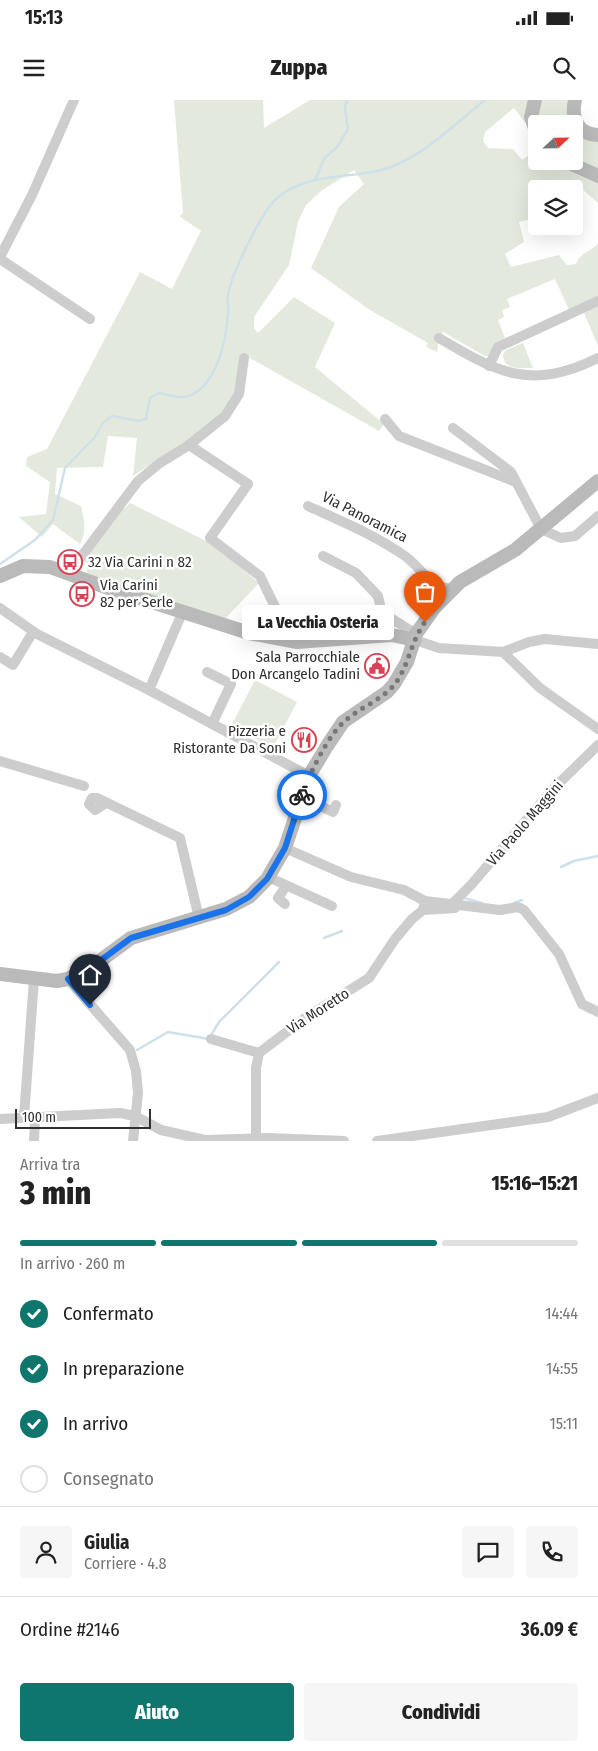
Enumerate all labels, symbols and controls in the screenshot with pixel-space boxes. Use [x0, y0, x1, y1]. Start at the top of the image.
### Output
text: 15:13 [25, 6, 63, 29]
icon: menu [20, 54, 48, 82]
text: Zuppa [271, 54, 327, 81]
icon: search [550, 54, 578, 82]
north arrow [528, 115, 582, 170]
map controls [528, 115, 583, 235]
button: layers [528, 180, 583, 235]
street label: Via Panoramica [319, 488, 411, 546]
bus stop icon: 32 Via Carini n 82 [57, 549, 83, 575]
place label: 32 Via Carini n 82 [88, 553, 192, 571]
pin [404, 571, 446, 622]
place label: Via Carini 82 per Serle [100, 576, 173, 611]
icon: bag [411, 578, 439, 606]
bus stop icon: Via Carini 82 per Serle [69, 581, 95, 607]
callout: La Vecchia Osteria [242, 604, 395, 640]
text: La Vecchia Osteria [257, 613, 379, 632]
place label: Sala Parrocchiale Don Arcangelo Tadini [231, 648, 360, 683]
public building icon: Sala Parrocchiale Don Arcangelo Tadini [364, 653, 390, 679]
place label: Pizzeria e Ristorante Da Soni [173, 722, 286, 757]
restaurant icon: Pizzeria e Ristorante Da Soni [291, 727, 317, 753]
courier [277, 770, 327, 820]
street label: Via Paolo Maggini [483, 777, 567, 869]
icon: bike [288, 781, 316, 809]
pin [69, 954, 111, 1005]
icon: home [76, 961, 104, 989]
street label: Via Moretto [284, 984, 353, 1038]
scale bar [15, 1106, 151, 1129]
text: 100 m [22, 1109, 56, 1126]
text: Arriva tra [20, 1155, 80, 1174]
text: 15:16–15:21 [491, 1172, 578, 1195]
text: 3 min [20, 1174, 91, 1212]
text: In arrivo · 260 m [20, 1254, 125, 1273]
icon: check [20, 1300, 48, 1328]
text: Confermato [63, 1302, 154, 1325]
text: 14:44 [545, 1304, 578, 1323]
icon: check [20, 1355, 48, 1383]
text: In preparazione [63, 1357, 184, 1380]
text: 14:55 [546, 1359, 578, 1378]
icon: check [20, 1410, 48, 1438]
text: In arrivo [63, 1412, 128, 1435]
text: 15:11 [549, 1414, 578, 1433]
text: Consegnato [63, 1467, 154, 1490]
button: person [20, 1526, 72, 1578]
button: chat [462, 1526, 514, 1578]
button: phone [526, 1526, 578, 1578]
text: Giulia [84, 1531, 130, 1554]
text: Corriere · 4.8 [84, 1554, 166, 1573]
text: Ordine #2146 [20, 1618, 120, 1641]
text: 36.09 € [521, 1618, 578, 1641]
button: Aiuto [20, 1683, 294, 1741]
button: Condividi [304, 1683, 578, 1741]

